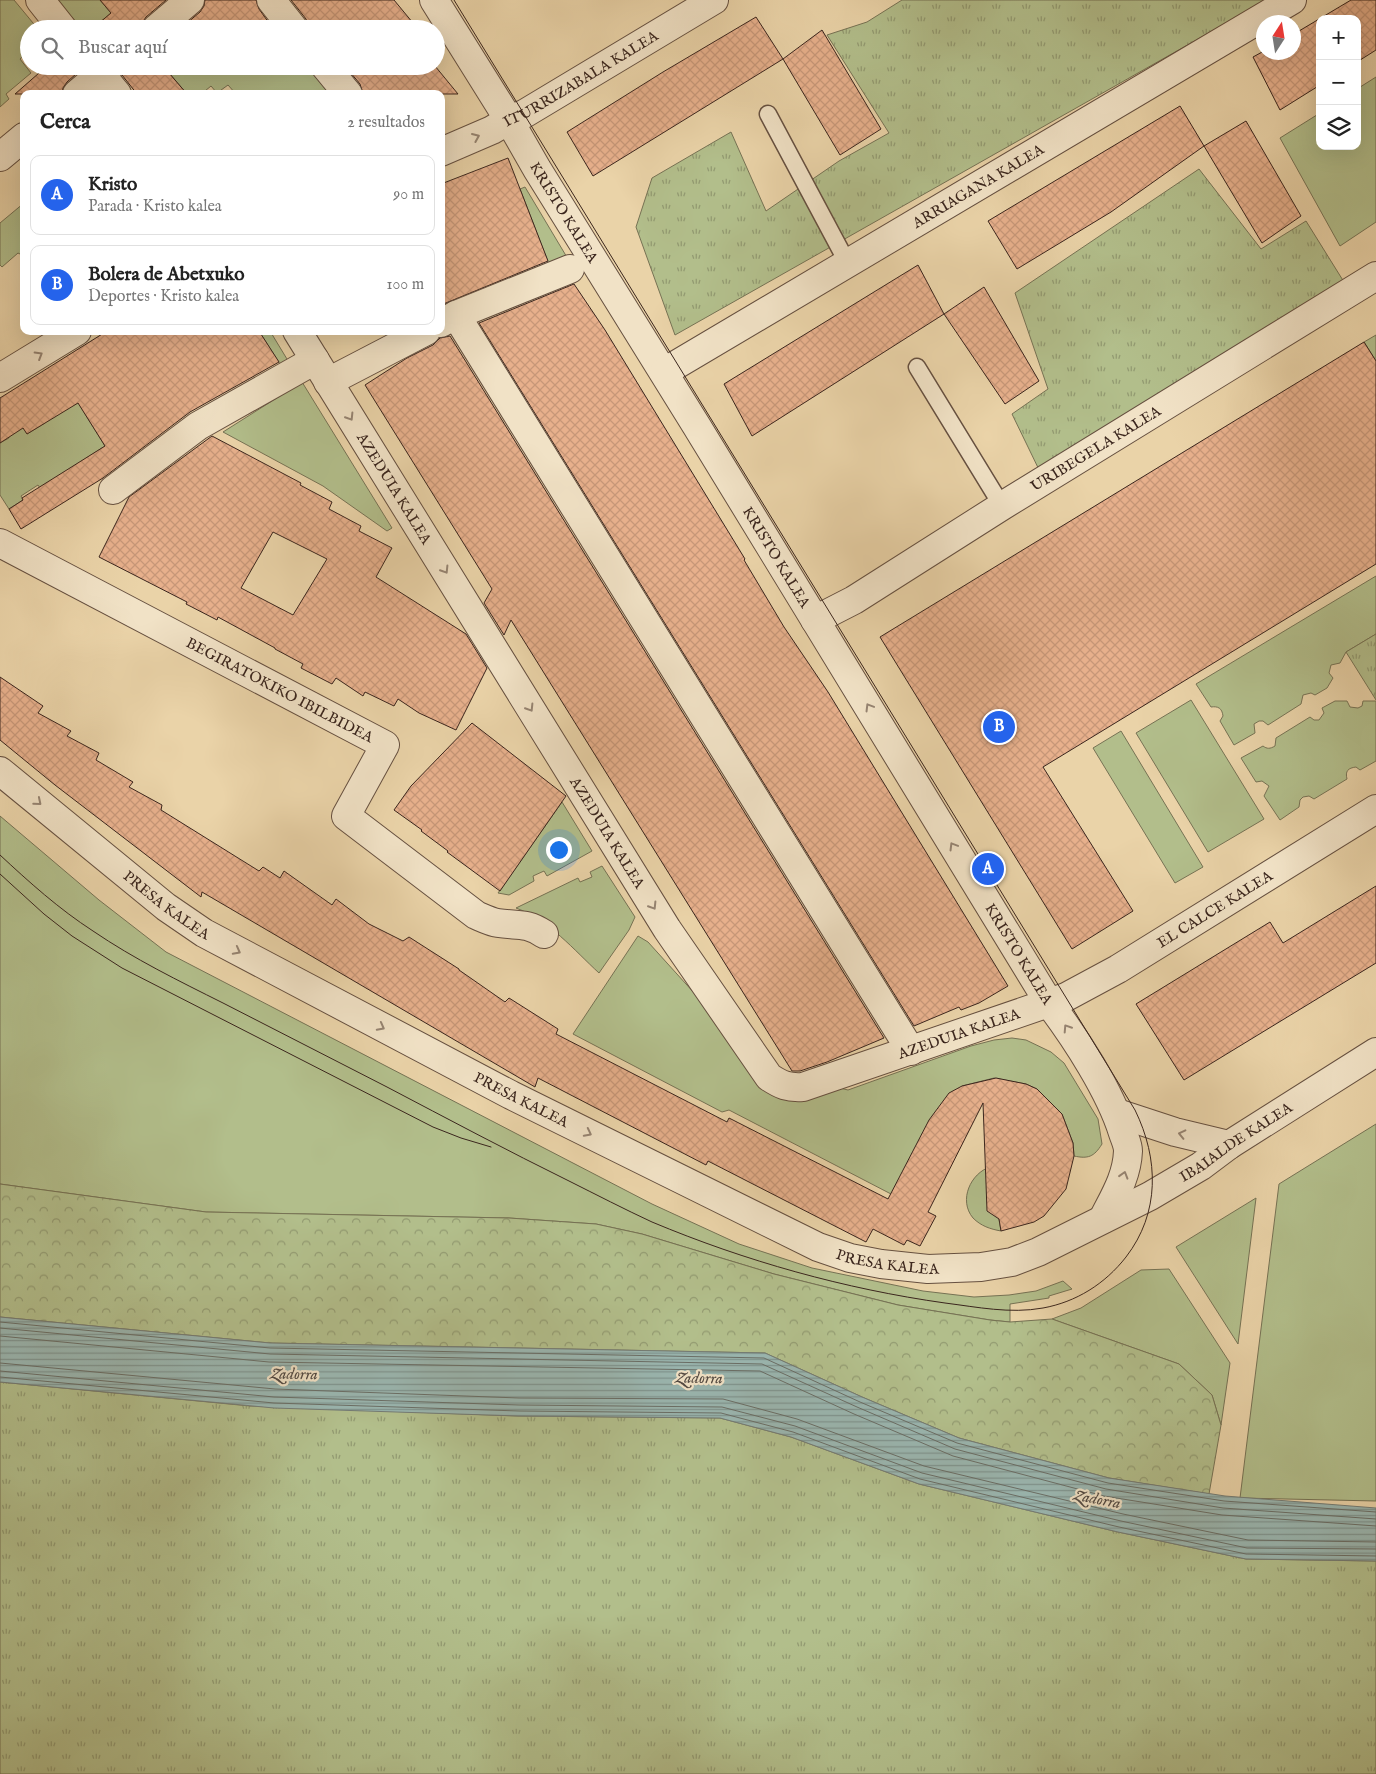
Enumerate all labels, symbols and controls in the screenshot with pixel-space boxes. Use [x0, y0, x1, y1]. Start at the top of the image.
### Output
north arrow [1256, 15, 1301, 60]
map controls [1316, 15, 1361, 150]
button: + [1316, 15, 1361, 60]
search box [20, 20, 445, 75]
street label: ITURRIZABALA KALEA [499, 26, 662, 131]
icon: search [38, 34, 66, 62]
text: Buscar aquí [78, 36, 167, 60]
button: − [1316, 60, 1361, 105]
button: layers [1316, 105, 1361, 150]
text: Cerca [40, 109, 90, 136]
text: 2 resultados [347, 113, 425, 133]
one-way arrow [471, 133, 480, 143]
street label: ARRIAGANA KALEA [908, 139, 1048, 233]
street label: KRISTO KALEA [525, 159, 603, 267]
text: Kristo [88, 173, 137, 197]
text: A [52, 185, 62, 205]
text: 90 m [393, 185, 424, 205]
text: Parada · Kristo kalea [88, 197, 222, 217]
text: Bolera de Abetxuko [88, 263, 245, 287]
text: B [52, 275, 62, 295]
text: 100 m [387, 275, 424, 295]
text: Deportes · Kristo kalea [88, 287, 239, 307]
one-way arrow [33, 351, 42, 361]
street label: URIBEGELA KALEA [1027, 401, 1165, 496]
one-way arrow [344, 412, 354, 421]
street label: AZEDUIA KALEA [352, 428, 436, 548]
street label: KRISTO KALEA [738, 503, 815, 612]
one-way arrow [439, 565, 448, 574]
street label: BEGIRATOKIKO IBILBIDEA [183, 633, 377, 747]
one-way arrow [524, 703, 534, 712]
one-way arrow [865, 704, 875, 713]
pin: B [983, 708, 1015, 746]
street label: AZEDUIA KALEA [565, 773, 650, 893]
one-way arrow [32, 797, 41, 806]
your location [546, 837, 572, 863]
one-way arrow [950, 842, 960, 851]
pin: A [972, 850, 1004, 888]
street label: PRESA KALEA [119, 866, 214, 944]
street label: EL CALCE KALEA [1153, 866, 1277, 952]
street label: KRISTO KALEA [981, 900, 1058, 1009]
one-way arrow [646, 901, 656, 910]
one-way arrow [232, 945, 241, 955]
street label: AZEDUIA KALEA [894, 1004, 1023, 1064]
one-way arrow [376, 1021, 385, 1031]
one-way arrow [1064, 1025, 1073, 1034]
street label: PRESA KALEA [471, 1068, 573, 1132]
street label: IBAIALDE KALEA [1176, 1097, 1297, 1186]
one-way arrow [583, 1127, 592, 1137]
one-way arrow [1177, 1129, 1186, 1140]
one-way arrow [1118, 1171, 1128, 1180]
street label: PRESA KALEA [834, 1244, 940, 1279]
water label: Zadorra [268, 1365, 318, 1385]
water label: Zadorra [673, 1369, 723, 1389]
water label: Zadorra [1070, 1485, 1122, 1514]

